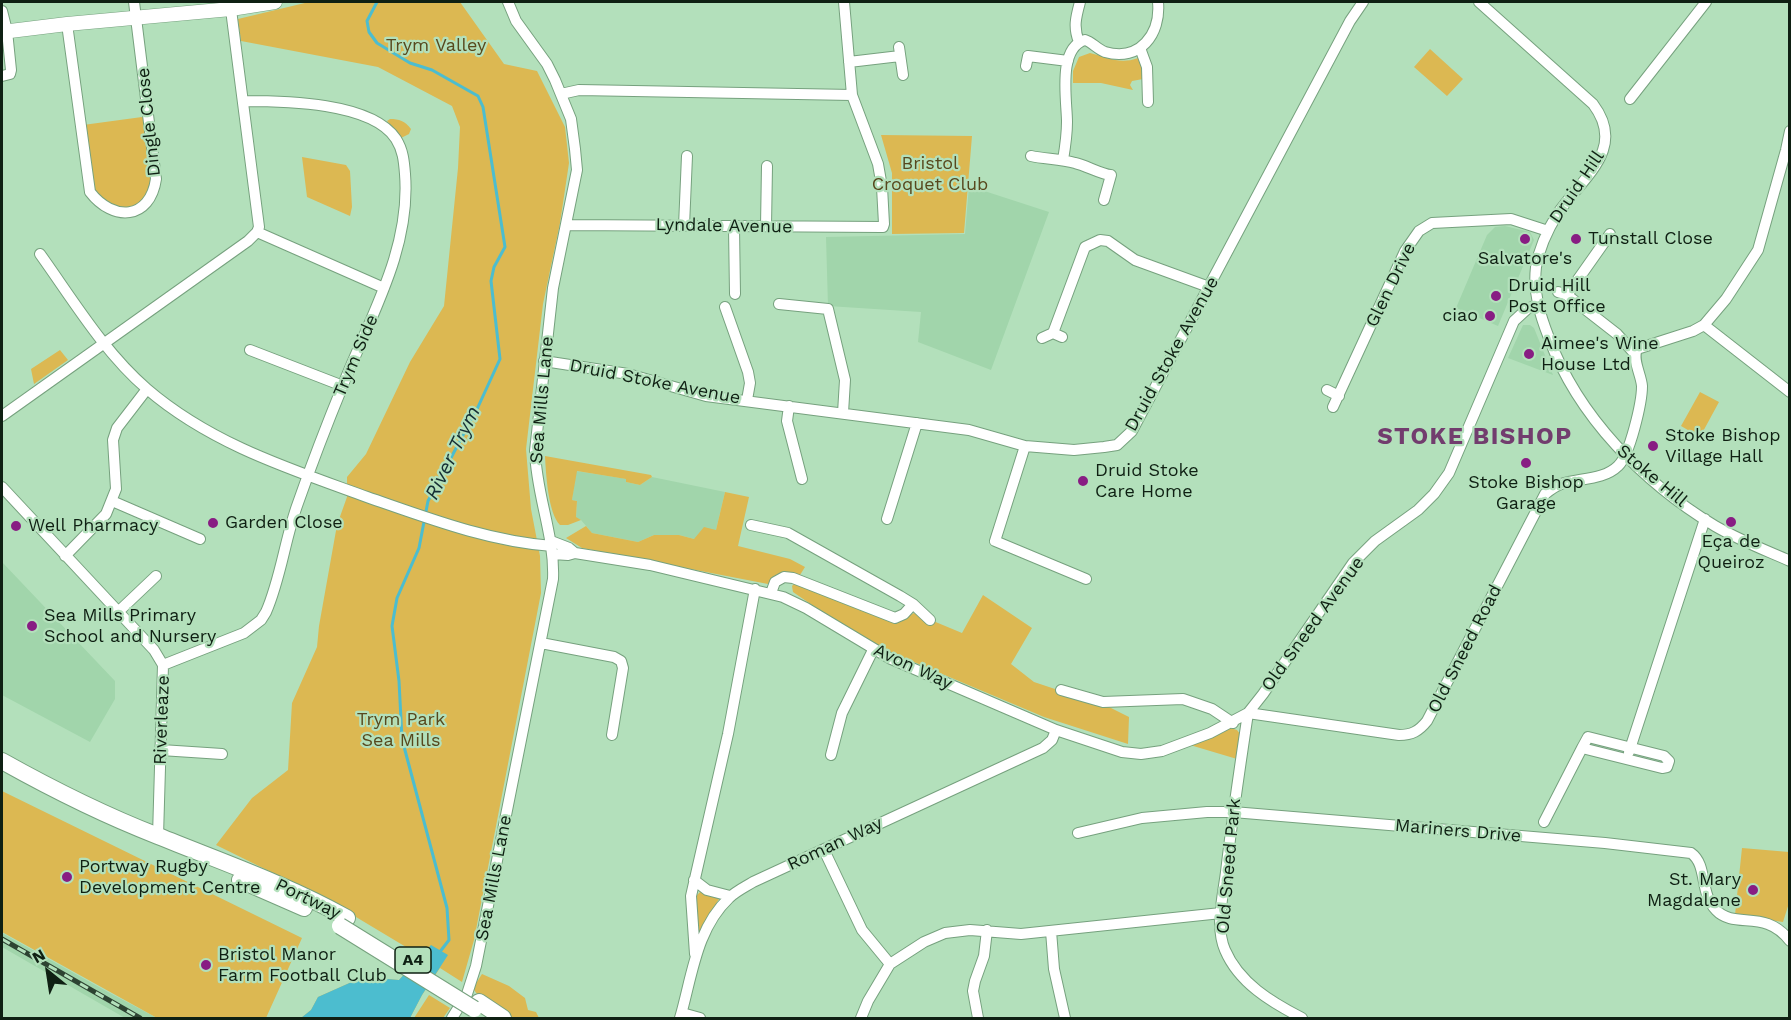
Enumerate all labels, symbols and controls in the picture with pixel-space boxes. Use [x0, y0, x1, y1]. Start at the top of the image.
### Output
park label: Trym Valley [386, 35, 486, 57]
street label: Dingle Close [133, 67, 165, 177]
street label: Druid Hill [1545, 147, 1609, 227]
park label: Bristol Croquet Club [872, 153, 988, 195]
street label: Lyndale Avenue [655, 214, 793, 238]
place label: Tunstall Close [1588, 228, 1713, 250]
marker: Salvatore's [1518, 232, 1532, 246]
marker: Tunstall Close [1569, 232, 1583, 246]
street label: Glen Drive [1361, 239, 1421, 331]
place label: Salvatore's [1478, 248, 1572, 270]
street label: Druid Stoke Avenue [1120, 273, 1224, 435]
place label: Druid Hill Post Office [1508, 275, 1606, 318]
marker: Druid Hill Post Office [1489, 289, 1503, 303]
place label: ciao [1442, 305, 1478, 327]
marker: ciao [1483, 309, 1497, 323]
street label: Trym Side [329, 312, 383, 400]
place label: Aimee's Wine House Ltd [1541, 333, 1659, 376]
street label: Sea Mills Lane [526, 336, 558, 464]
marker: Aimee's Wine House Ltd [1522, 347, 1536, 361]
street label: Druid Stoke Avenue [568, 355, 742, 409]
water label: River Trym [420, 402, 486, 504]
district label: STOKE BISHOP [1377, 423, 1573, 451]
place label: Stoke Bishop Village Hall [1665, 425, 1781, 468]
marker: Stoke Bishop Village Hall [1646, 439, 1660, 453]
street label: Stoke Hill [1612, 440, 1692, 512]
marker: Stoke Bishop Garage [1519, 456, 1533, 470]
place label: Druid Stoke Care Home [1095, 460, 1199, 502]
place label: Stoke Bishop Garage [1468, 472, 1584, 514]
marker: Druid Stoke Care Home [1076, 474, 1090, 488]
place label: Garden Close [225, 512, 343, 534]
place label: Well Pharmacy [28, 515, 158, 537]
marker: Eça de Queiroz [1724, 515, 1738, 529]
marker: Garden Close [206, 516, 220, 530]
marker: Well Pharmacy [9, 519, 23, 533]
place label: Eça de Queiroz [1697, 531, 1765, 574]
street label: Old Sneed Avenue [1257, 553, 1369, 695]
street label: Old Sneed Road [1423, 581, 1507, 717]
place label: Sea Mills Primary School and Nursery [44, 605, 216, 648]
marker: Sea Mills Primary School and Nursery [25, 619, 39, 633]
street label: Avon Way [870, 639, 956, 695]
street label: Riverleaze [150, 675, 174, 765]
park label: Trym Park Sea Mills [357, 709, 445, 752]
street label: Old Sneed Park [1212, 797, 1246, 935]
street label: Sea Mills Lane [471, 813, 517, 943]
street label: Roman Way [784, 813, 886, 875]
street label: Mariners Drive [1394, 815, 1522, 847]
place label: Portway Rugby Development Centre [79, 856, 260, 898]
place label: St. Mary Magdalene [1647, 869, 1741, 912]
marker: Portway Rugby Development Centre [60, 870, 74, 884]
street label: Portway [272, 874, 344, 924]
marker: St. Mary Magdalene [1746, 883, 1760, 897]
north arrow [18, 942, 78, 1002]
place label: Bristol Manor Farm Football Club [218, 944, 387, 986]
text: N [29, 945, 49, 967]
road number: A4 [395, 947, 431, 973]
marker: Bristol Manor Farm Football Club [199, 958, 213, 972]

